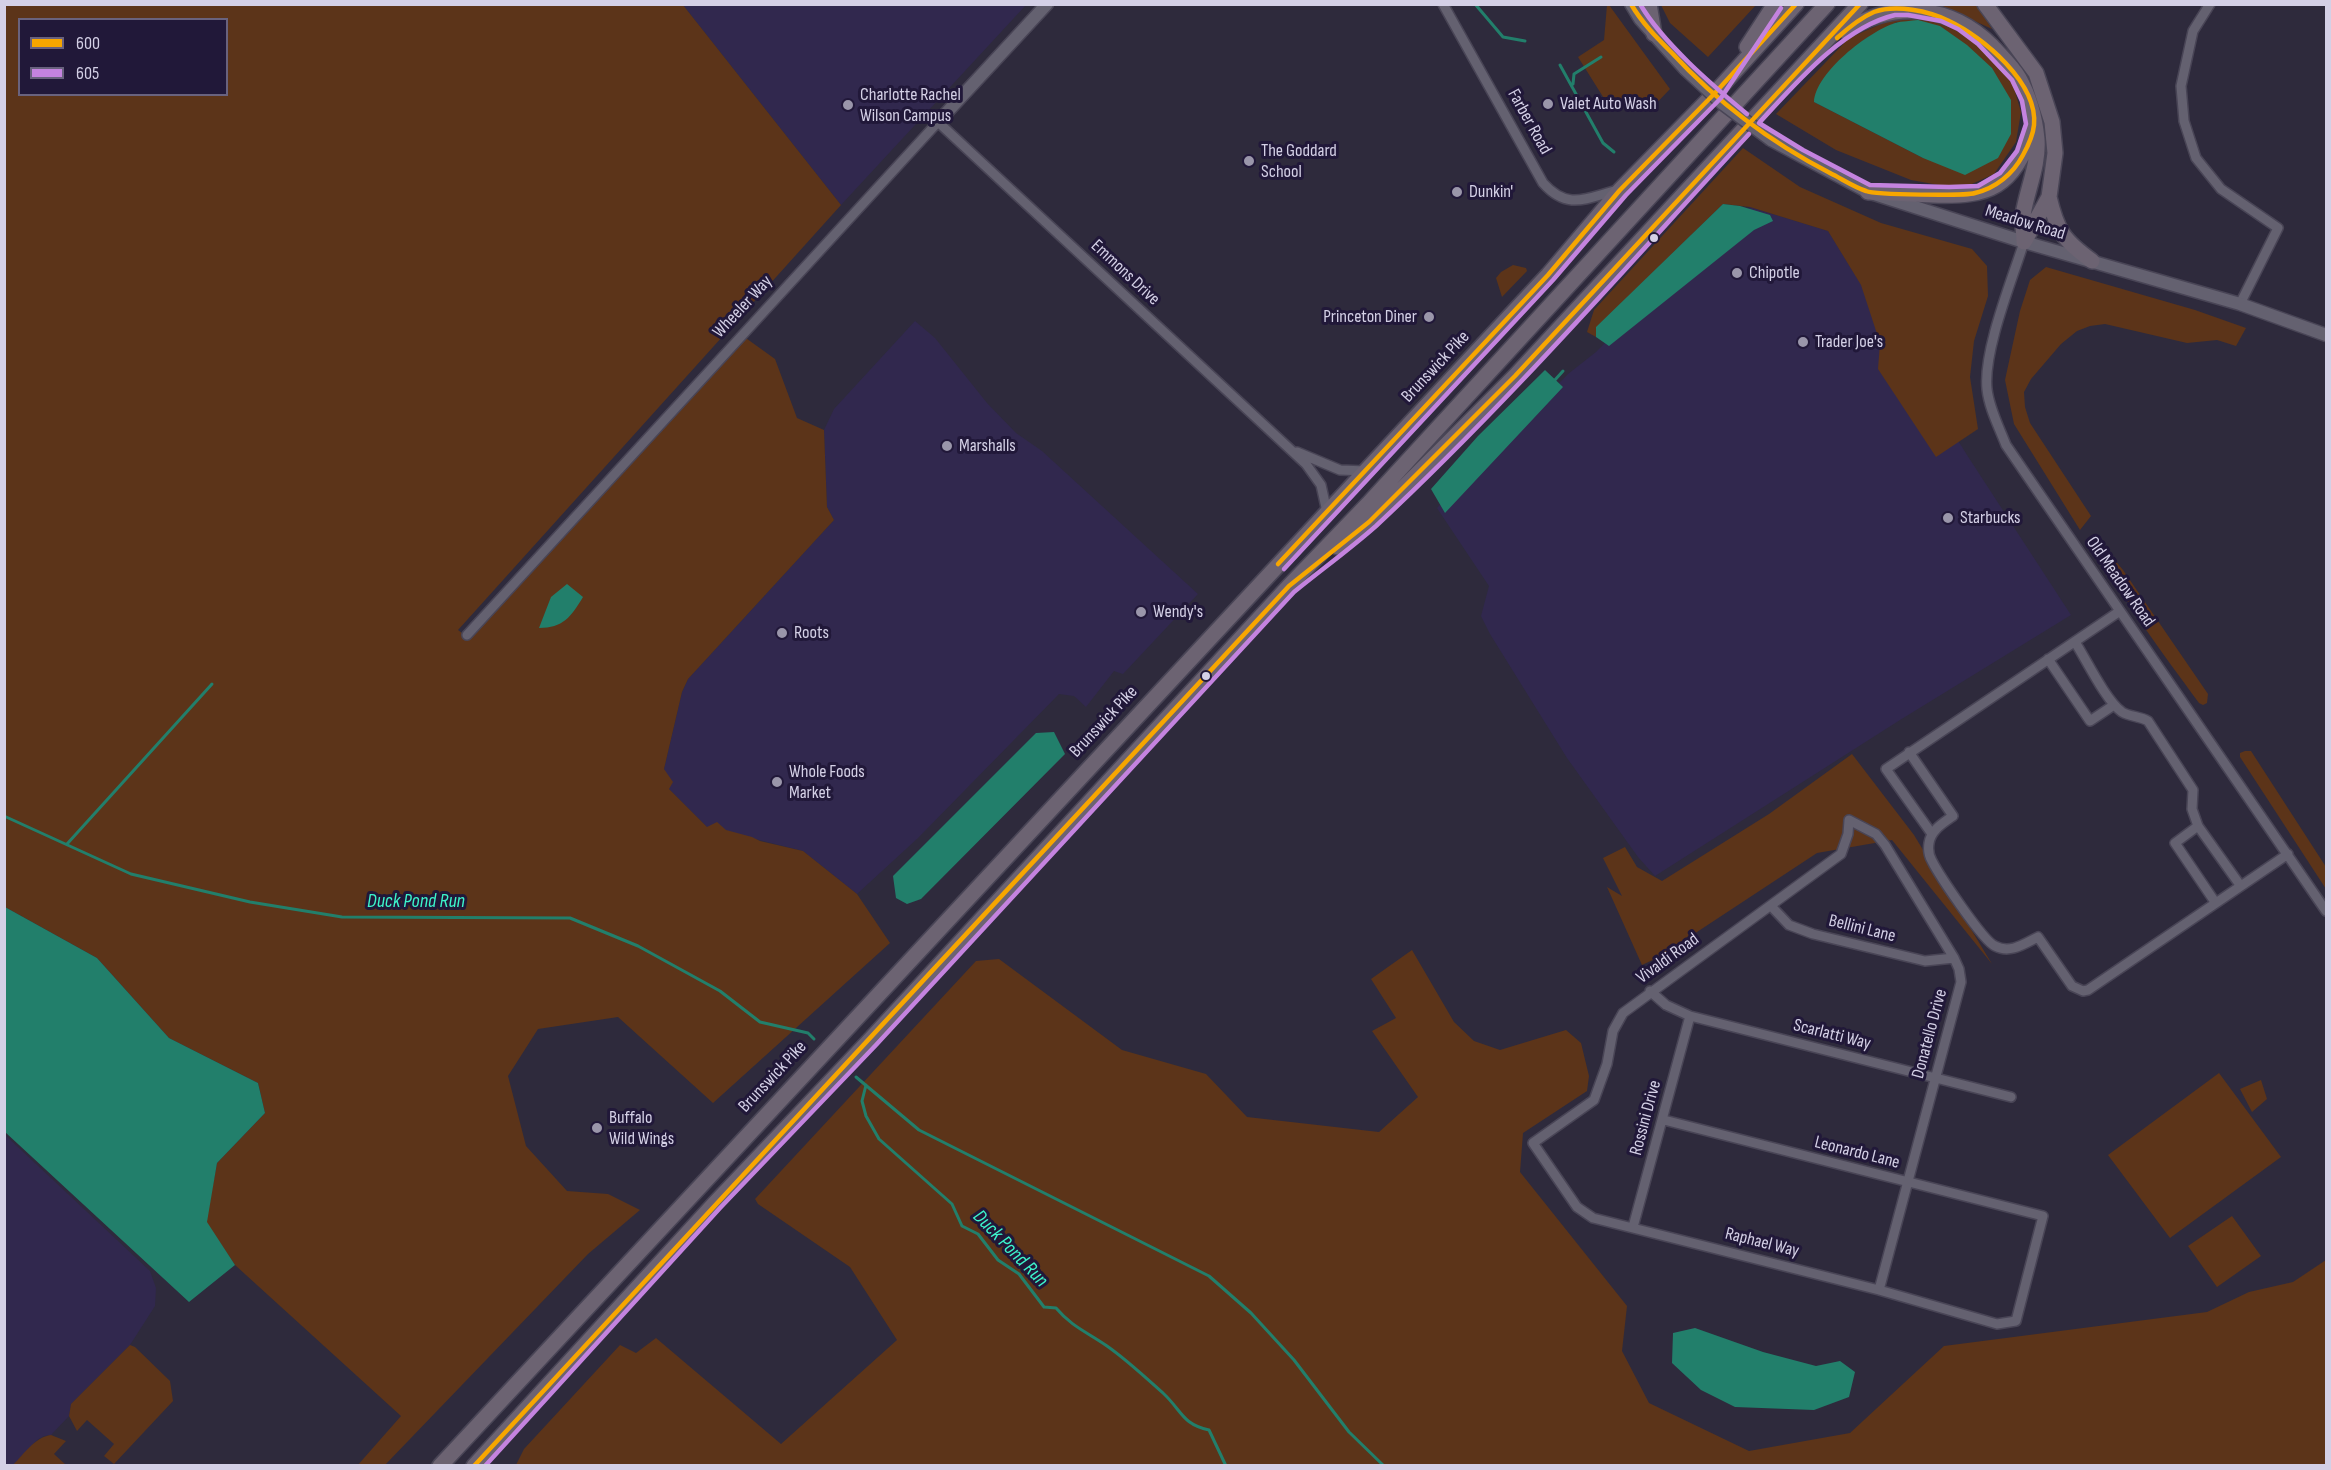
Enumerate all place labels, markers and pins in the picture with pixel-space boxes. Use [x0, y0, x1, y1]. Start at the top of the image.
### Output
place label: Charlotte Rachel Wilson Campus [860, 84, 961, 127]
place label: Valet Auto Wash [1560, 93, 1657, 115]
marker: Valet Auto Wash [1541, 97, 1555, 111]
marker: Charlotte Rachel Wilson Campus [841, 98, 855, 112]
place label: The Goddard School [1261, 140, 1337, 182]
marker: The Goddard School [1242, 154, 1256, 168]
place label: Dunkin' [1469, 181, 1513, 203]
marker: Dunkin' [1450, 185, 1464, 199]
unlabelled marker [1648, 232, 1660, 244]
place label: Chipotle [1749, 262, 1800, 284]
marker: Chipotle [1730, 266, 1744, 280]
place label: Princeton Diner [1323, 306, 1417, 328]
marker: Princeton Diner [1422, 310, 1436, 324]
place label: Trader Joe's [1815, 331, 1883, 353]
marker: Trader Joe's [1796, 335, 1810, 349]
place label: Marshalls [959, 435, 1016, 457]
marker: Marshalls [940, 439, 954, 453]
place label: Starbucks [1960, 507, 2020, 529]
marker: Starbucks [1941, 511, 1955, 525]
place label: Wendy's [1153, 601, 1203, 623]
marker: Wendy's [1134, 605, 1148, 619]
place label: Roots [794, 622, 829, 644]
marker: Roots [775, 626, 789, 640]
unlabelled marker [1200, 670, 1212, 682]
place label: Whole Foods Market [789, 761, 865, 804]
marker: Whole Foods Market [770, 775, 784, 789]
place label: Buffalo Wild Wings [609, 1107, 674, 1150]
marker: Buffalo Wild Wings [590, 1121, 604, 1135]

